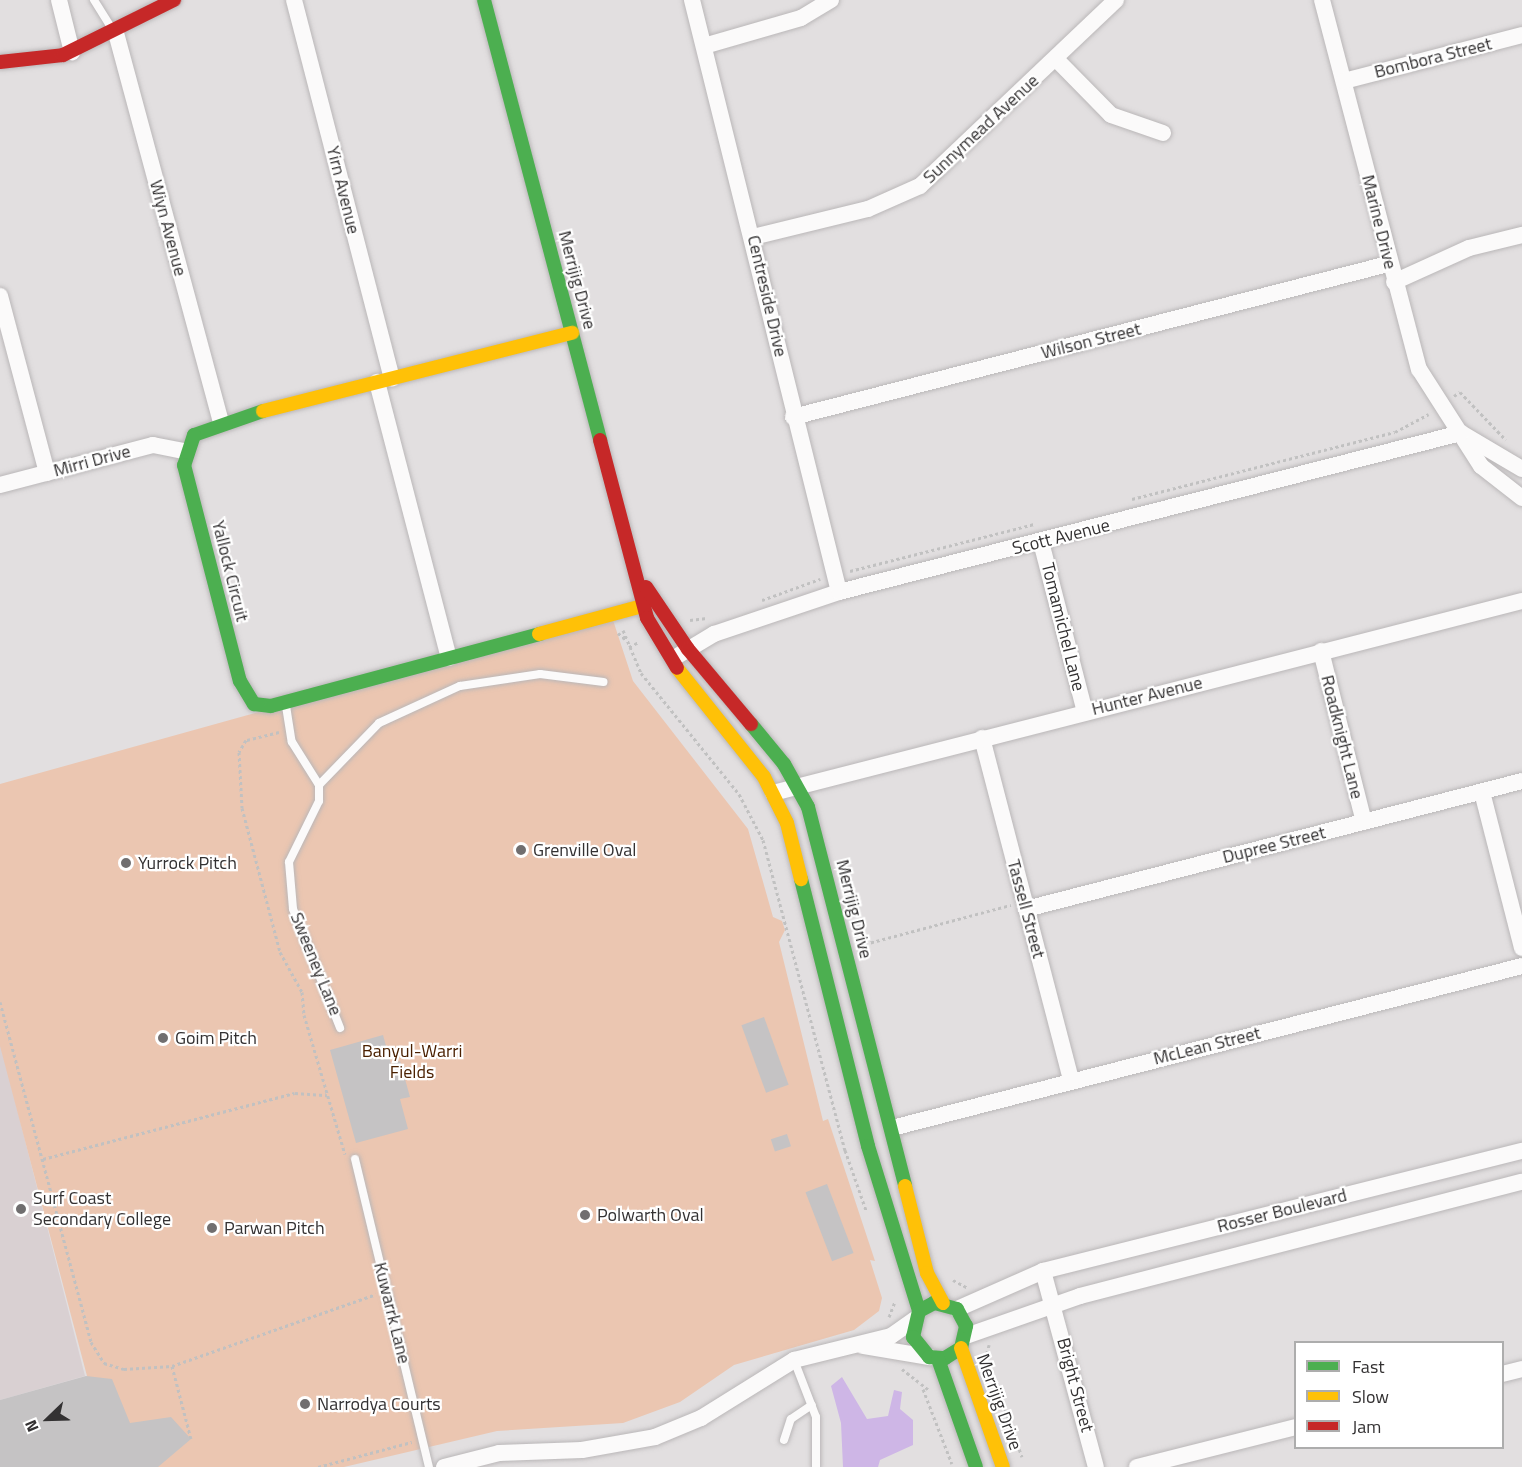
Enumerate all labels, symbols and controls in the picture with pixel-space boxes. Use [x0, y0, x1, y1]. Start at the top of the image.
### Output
street label: Bombora Street [1372, 33, 1494, 83]
street label: Sunnymead Avenue [919, 70, 1043, 188]
street label: Yirn Avenue [322, 144, 364, 236]
street label: Marine Drive [1357, 173, 1401, 271]
street label: Wiyn Avenue [145, 178, 191, 278]
street label: Merrijig Drive [554, 228, 600, 332]
street label: Centreside Drive [743, 233, 791, 359]
street label: Wilson Street [1039, 318, 1143, 364]
street label: Mirri Drive [51, 440, 133, 482]
street label: Scott Avenue [1010, 514, 1112, 560]
street label: Yallock Circuit [207, 518, 253, 624]
street label: Tomamichel Lane [1037, 561, 1089, 693]
street label: Hunter Avenue [1089, 672, 1205, 720]
street label: Roadknight Lane [1316, 673, 1368, 801]
street label: Dupree Street [1220, 822, 1328, 868]
place label: Grenville Oval [533, 839, 636, 861]
marker: Grenville Oval [514, 843, 528, 857]
place label: Yurrock Pitch [138, 852, 237, 874]
marker: Yurrock Pitch [119, 856, 133, 870]
street label: Merrijig Drive [831, 857, 877, 961]
street label: Tassell Street [1002, 857, 1050, 961]
street label: Sweeney Lane [286, 909, 346, 1019]
street label: McLean Street [1151, 1022, 1263, 1070]
place label: Goim Pitch [175, 1027, 257, 1049]
marker: Goim Pitch [156, 1031, 170, 1045]
park label: Banyul-Warri Fields [362, 1041, 462, 1084]
street label: Rosser Boulevard [1215, 1184, 1349, 1238]
place label: Surf Coast Secondary College [33, 1188, 171, 1230]
marker: Surf Coast Secondary College [14, 1202, 28, 1216]
place label: Polwarth Oval [597, 1204, 704, 1226]
marker: Polwarth Oval [578, 1208, 592, 1222]
place label: Parwan Pitch [224, 1217, 325, 1239]
marker: Parwan Pitch [205, 1221, 219, 1235]
street label: Kuwarrk Lane [369, 1260, 415, 1366]
street label: Bright Street [1052, 1335, 1098, 1435]
legend [1294, 1341, 1504, 1449]
street label: Merrijig Drive [972, 1351, 1026, 1453]
text: Fast [1352, 1353, 1385, 1380]
text: Slow [1352, 1383, 1389, 1410]
north arrow [18, 1389, 78, 1449]
place label: Narrodya Courts [317, 1393, 441, 1415]
marker: Narrodya Courts [298, 1397, 312, 1411]
text: Jam [1352, 1413, 1381, 1440]
text: N [18, 1416, 45, 1436]

